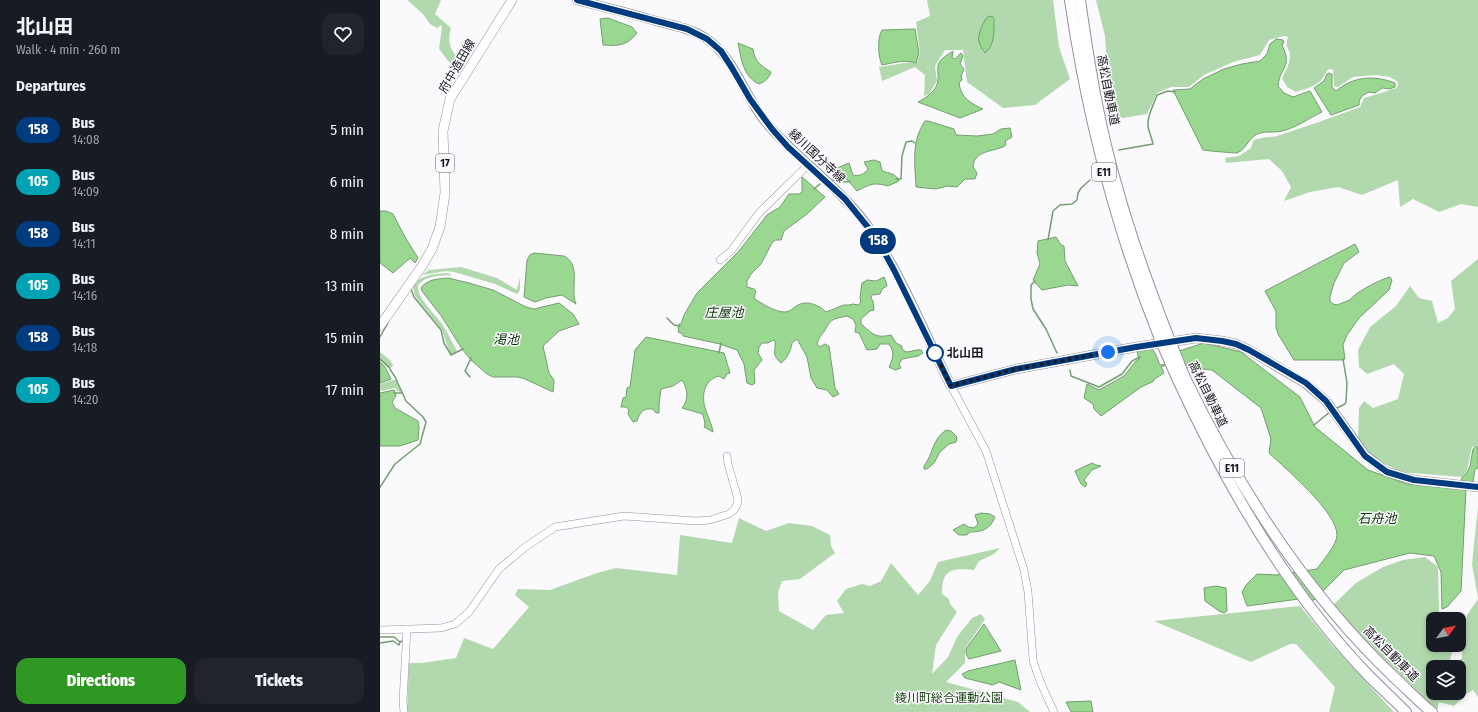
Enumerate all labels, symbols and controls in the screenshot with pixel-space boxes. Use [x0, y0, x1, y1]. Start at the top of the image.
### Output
button: heart [322, 13, 364, 55]
text: 北山田 [16, 15, 73, 38]
street label: 府中造田線 [436, 37, 478, 95]
text: Walk · 4 min · 260 m [16, 42, 120, 57]
street label: 高松自動車道 [1094, 53, 1122, 127]
text: Departures [16, 77, 86, 95]
text: Bus [72, 114, 95, 132]
text: 158 [28, 121, 48, 138]
text: 5 min [330, 121, 364, 139]
street label: 綾川国分寺線 [786, 126, 848, 186]
text: 14:08 [72, 132, 99, 147]
road number: 17 [436, 154, 454, 172]
road number: E11 [1092, 163, 1116, 181]
text: Bus [72, 166, 95, 184]
text: 105 [28, 173, 48, 190]
text: 6 min [330, 173, 364, 191]
text: 14:09 [72, 184, 99, 199]
text: Bus [72, 218, 95, 236]
text: 158 [28, 225, 48, 242]
text: 8 min [330, 225, 364, 243]
line badge: 158 [855, 228, 901, 254]
text: 158 [868, 232, 888, 249]
text: 14:11 [72, 236, 96, 251]
text: Bus [72, 270, 95, 288]
text: 105 [28, 277, 48, 294]
text: 13 min [325, 277, 364, 295]
text: 14:16 [72, 288, 97, 303]
water label: 庄屋池 [704, 305, 745, 320]
text: Bus [72, 322, 95, 340]
text: 158 [28, 329, 48, 346]
text: 15 min [325, 329, 364, 347]
water label: 渇池 [493, 332, 521, 347]
text: 14:18 [72, 340, 97, 355]
your location [1098, 342, 1118, 362]
marker: 北山田 [926, 344, 944, 362]
place label: 北山田 [947, 346, 983, 360]
street label: 高松自動車道 [1186, 359, 1230, 429]
text: Bus [72, 374, 95, 392]
text: 105 [28, 381, 48, 398]
text: 17 min [325, 381, 364, 399]
text: 14:20 [72, 392, 99, 407]
road number: E11 [1220, 459, 1244, 477]
water label: 石舟池 [1357, 511, 1398, 526]
north arrow [1426, 612, 1466, 652]
map controls [1426, 612, 1466, 700]
street label: 高松自動車道 [1361, 624, 1421, 684]
button: Directions [16, 658, 186, 704]
button: Tickets [194, 658, 364, 704]
button: layers [1426, 660, 1466, 700]
park label: 綾川町総合運動公園 [895, 691, 1003, 705]

